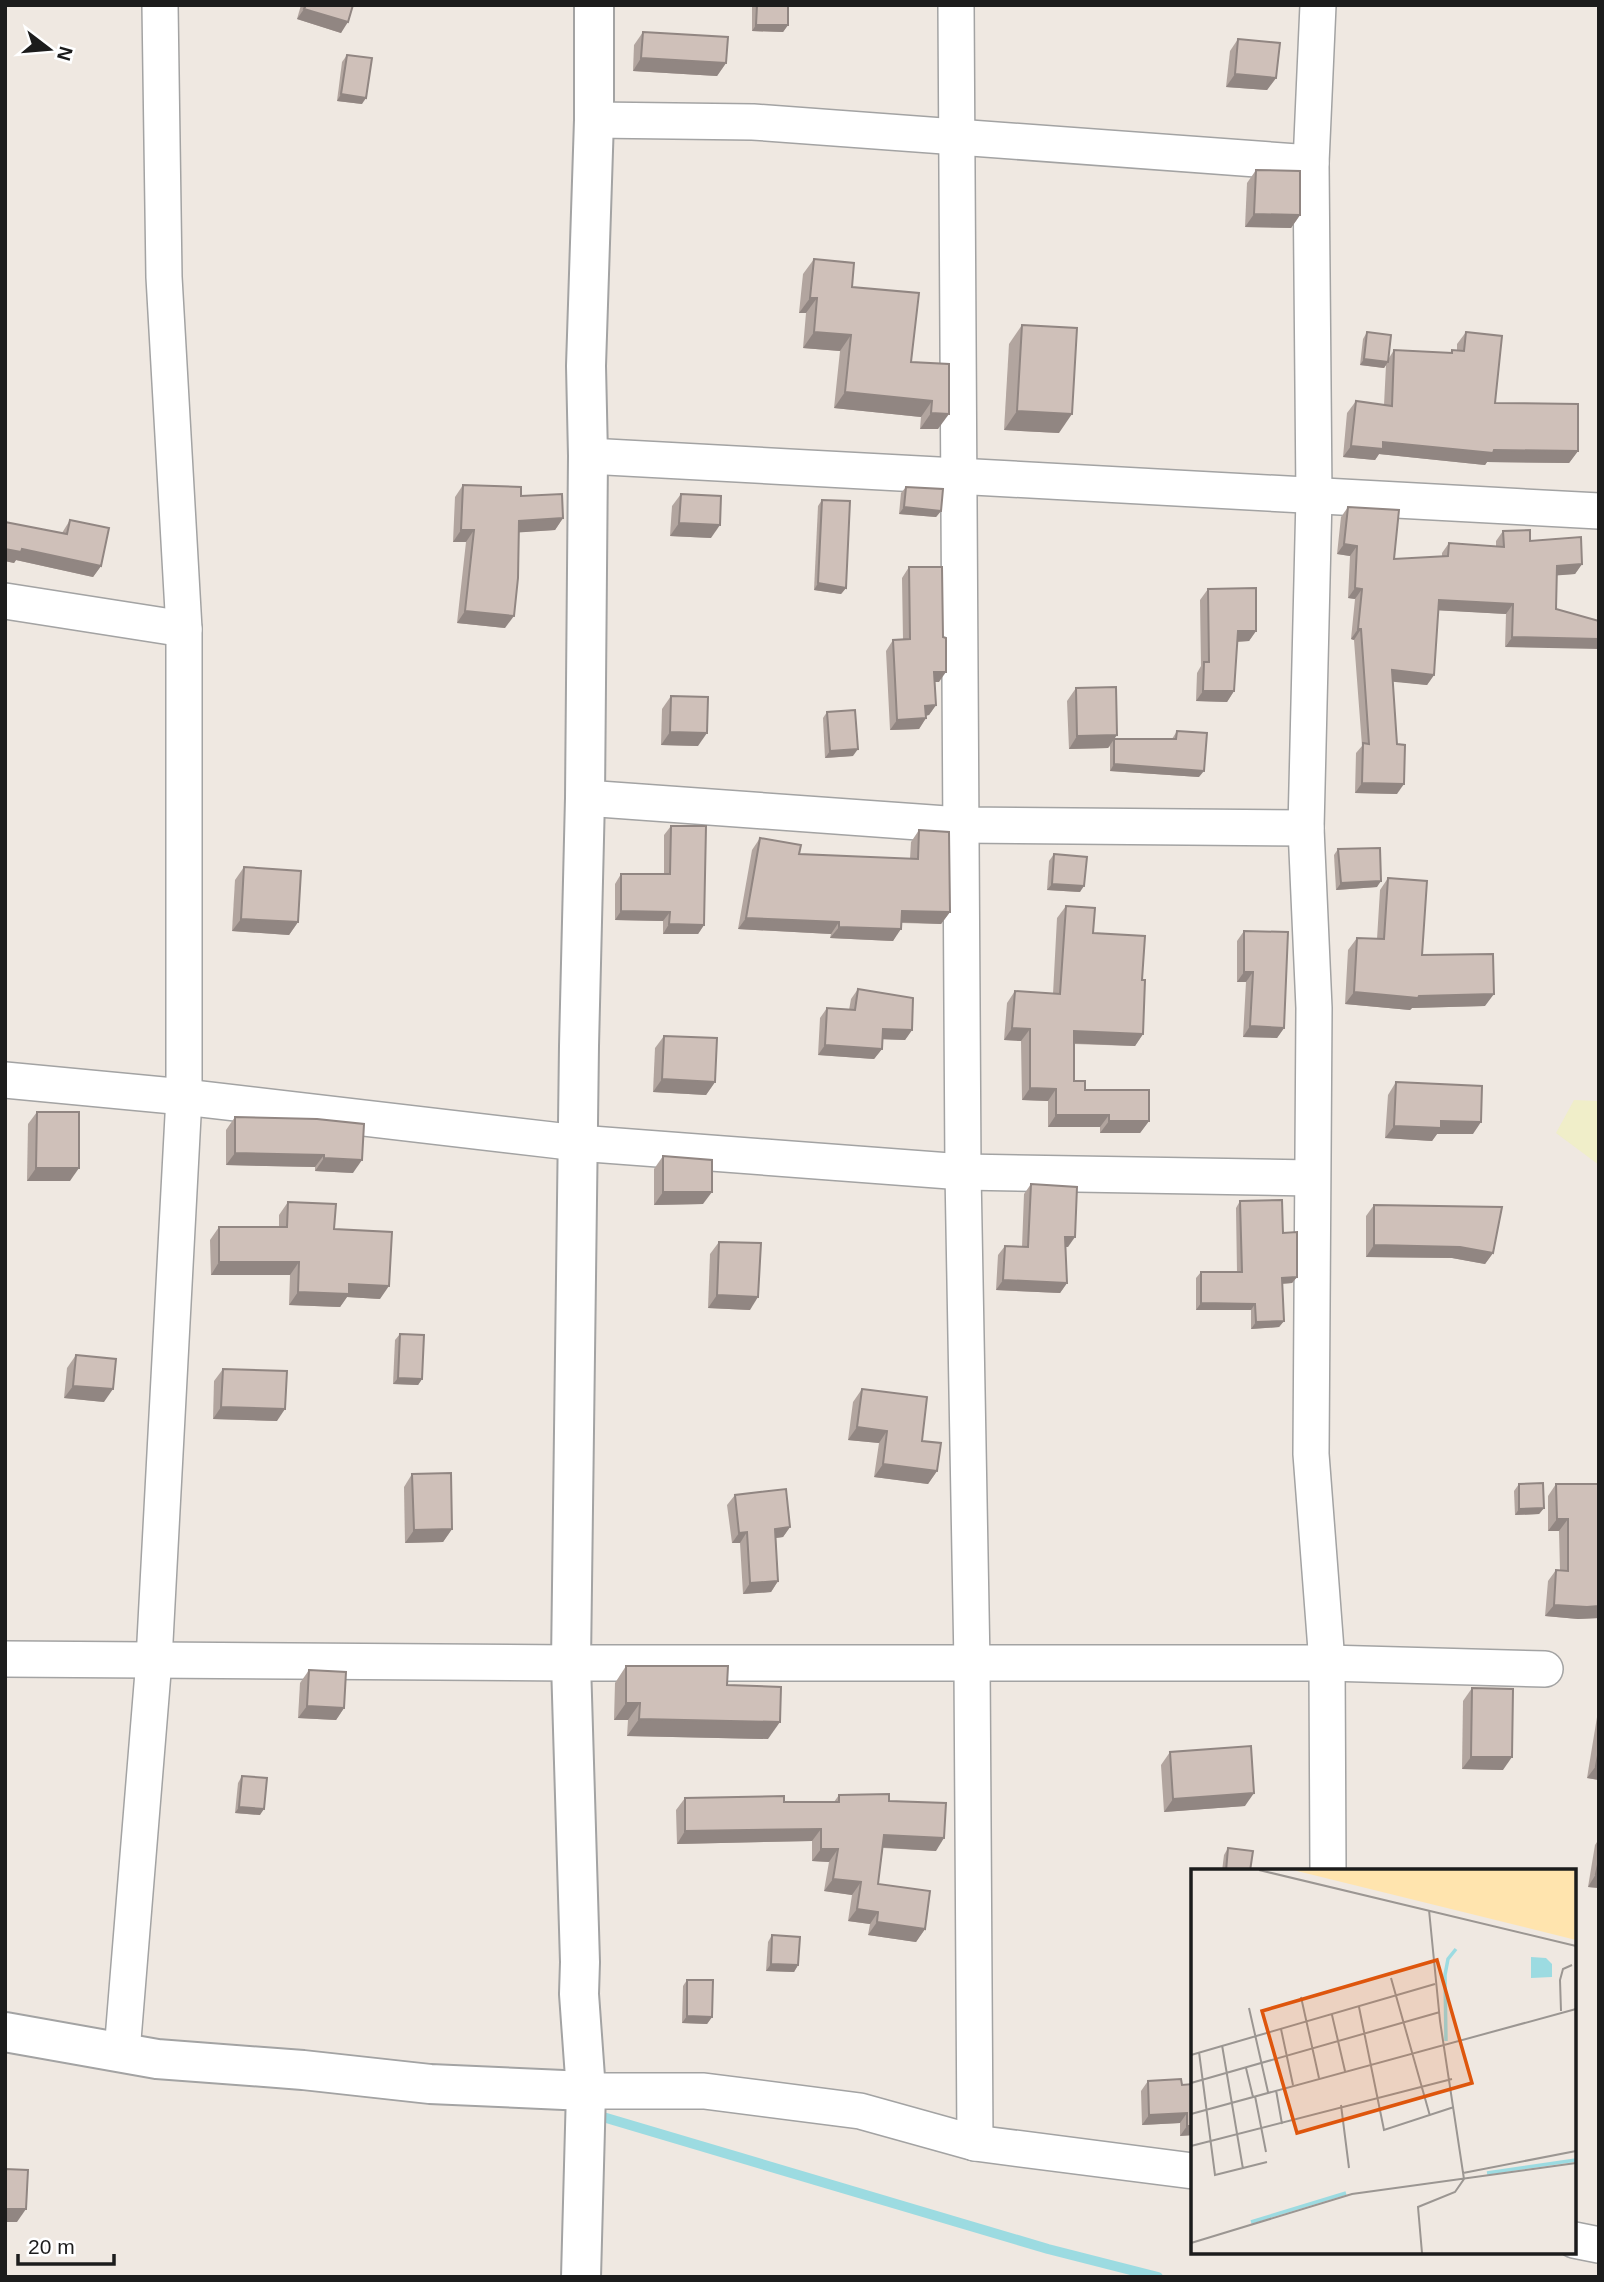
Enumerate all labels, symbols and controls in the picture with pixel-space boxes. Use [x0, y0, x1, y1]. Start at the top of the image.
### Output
north arrow [14, 14, 84, 84]
text: N [53, 44, 77, 63]
inset map [1191, 1869, 1576, 2254]
scale bar [18, 2222, 114, 2266]
text: 20 m [28, 2235, 75, 2258]

